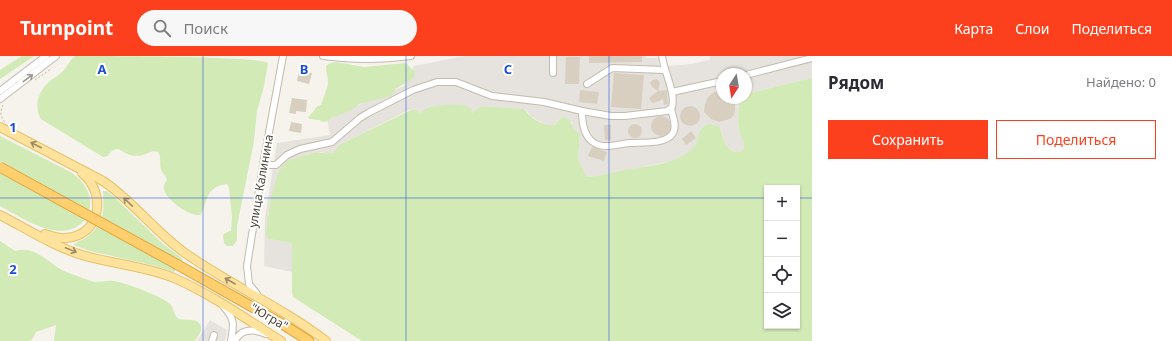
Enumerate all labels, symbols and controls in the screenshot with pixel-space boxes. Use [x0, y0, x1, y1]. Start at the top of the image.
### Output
search box [137, 10, 417, 46]
text: Turnpoint [20, 15, 113, 41]
icon: search [151, 17, 173, 39]
text: Поиск [183, 18, 228, 38]
text: Карта [954, 19, 993, 38]
text: Слои [1015, 19, 1049, 38]
text: Поделиться [1071, 19, 1152, 38]
text: A [98, 60, 107, 78]
text: B [300, 60, 308, 78]
text: C [504, 60, 512, 78]
north arrow [716, 68, 752, 104]
text: Рядом [828, 71, 884, 94]
one-way arrow [22, 73, 33, 82]
text: Найдено: 0 [1086, 73, 1156, 91]
text: 1 [9, 118, 17, 136]
button: Сохранить [828, 120, 988, 159]
button: Поделиться [996, 120, 1156, 159]
street label: улица Калинина [244, 133, 277, 229]
one-way arrow [30, 141, 42, 149]
map controls [764, 185, 800, 329]
button: + [764, 185, 800, 221]
one-way arrow [123, 197, 133, 207]
button: − [764, 221, 800, 257]
one-way arrow [64, 247, 76, 255]
button: locate [764, 257, 800, 293]
text: 2 [9, 260, 17, 278]
one-way arrow [224, 276, 236, 284]
button: layers [764, 293, 800, 329]
street label: "Югра" [247, 299, 291, 334]

